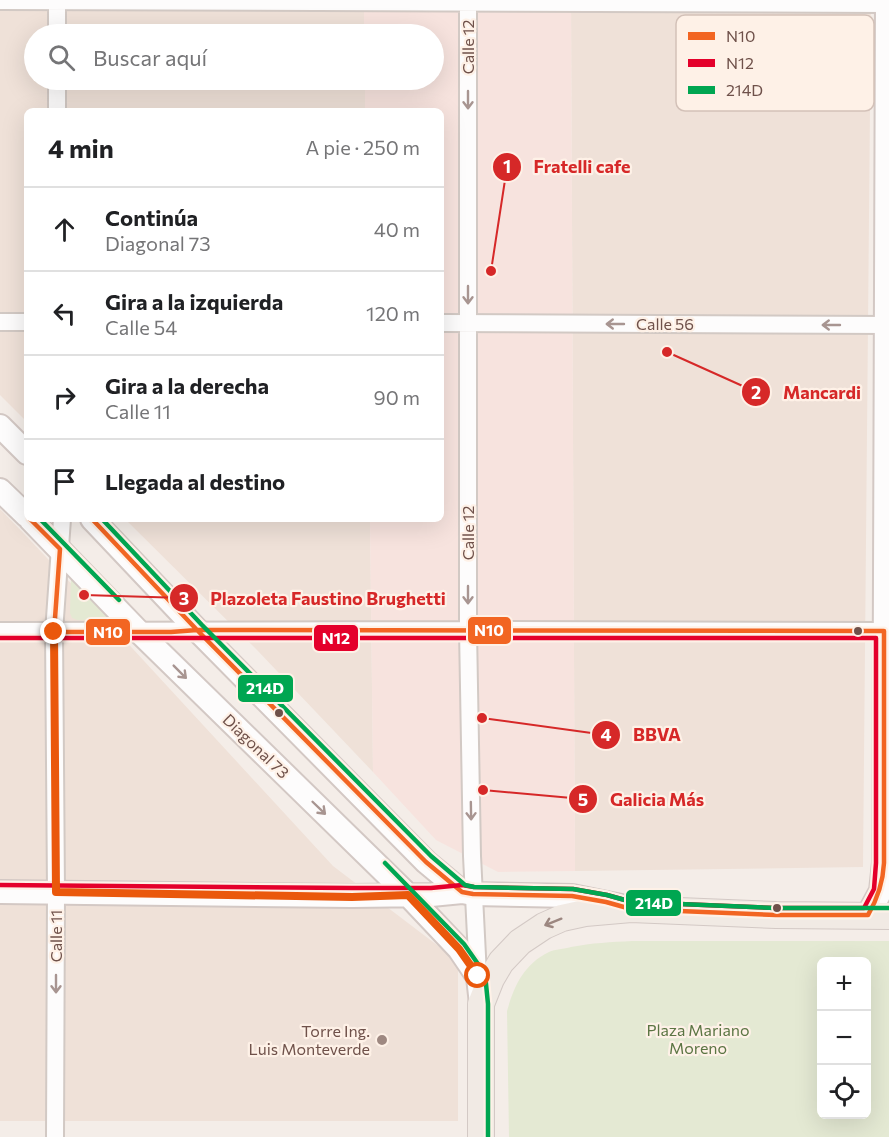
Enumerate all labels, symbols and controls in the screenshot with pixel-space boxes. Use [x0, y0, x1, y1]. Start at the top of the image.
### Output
legend [676, 15, 874, 111]
street label: Calle 12 [458, 20, 477, 74]
search box [24, 24, 444, 90]
text: N10 [726, 26, 755, 45]
icon: search [45, 41, 78, 74]
text: Buscar aquí [93, 44, 207, 71]
text: N12 [726, 53, 754, 72]
text: 214D [726, 80, 763, 99]
one-way arrow [462, 90, 474, 110]
text: 4 min [48, 132, 114, 163]
text: A pie · 250 m [306, 135, 420, 159]
callout: Fratelli cafe [492, 149, 642, 185]
text: 1 [503, 155, 511, 177]
text: Fratelli cafe [534, 155, 631, 177]
text: Continúa [105, 204, 198, 231]
icon: ahead [48, 213, 81, 246]
text: 40 m [374, 217, 420, 241]
text: Diagonal 73 [105, 231, 211, 255]
one-way arrow [462, 285, 474, 305]
text: Gira a la izquierda [105, 288, 283, 315]
icon: left [48, 297, 81, 330]
text: 120 m [366, 301, 420, 325]
street label: Calle 56 [636, 314, 694, 333]
text: Calle 54 [105, 315, 177, 339]
one-way arrow [605, 318, 625, 330]
one-way arrow [821, 319, 841, 331]
text: Gira a la derecha [105, 372, 269, 399]
callout: Mancardi [741, 374, 873, 410]
icon: right [48, 381, 81, 414]
text: 2 [751, 381, 761, 403]
text: Mancardi [783, 381, 861, 403]
text: 90 m [374, 385, 420, 409]
text: Calle 11 [105, 399, 171, 423]
icon: arrive [48, 465, 81, 498]
text: Llegada al destino [105, 468, 285, 495]
street label: Calle 12 [458, 506, 477, 560]
callout: Plazoleta Faustino Brughetti [169, 580, 458, 616]
one-way arrow [462, 585, 474, 605]
text: 3 [179, 587, 189, 609]
text: Plazoleta Faustino Brughetti [210, 587, 446, 609]
line badge: N10 [467, 616, 512, 645]
route end [40, 618, 66, 644]
line badge: N10 [85, 618, 131, 646]
text: N10 [474, 620, 504, 639]
text: N10 [93, 622, 123, 641]
line badge: N12 [313, 624, 359, 652]
unlabelled marker [852, 625, 864, 637]
text: N12 [322, 628, 350, 647]
one-way arrow [172, 664, 187, 679]
line badge: 214D [237, 674, 294, 703]
text: 214D [246, 678, 284, 697]
unlabelled marker [273, 707, 285, 719]
street label: Diagonal 73 [219, 709, 293, 782]
callout: BBVA [591, 717, 693, 753]
text: 4 [600, 723, 612, 745]
text: BBVA [633, 723, 681, 745]
callout: Galicia Más [568, 781, 716, 817]
text: 5 [578, 788, 588, 810]
text: Galicia Más [610, 788, 704, 810]
one-way arrow [312, 801, 327, 816]
one-way arrow [465, 801, 477, 821]
line badge: 214D [625, 889, 682, 917]
text: 214D [635, 893, 673, 912]
unlabelled marker [771, 902, 783, 914]
street label: Calle 11 [46, 910, 65, 962]
one-way arrow [545, 917, 563, 928]
map controls [817, 957, 871, 1119]
button: + [817, 957, 871, 1011]
route start [464, 962, 490, 988]
one-way arrow [50, 974, 62, 994]
button: − [817, 1011, 871, 1065]
park label: Plaza Mariano Moreno [647, 1020, 749, 1057]
place label: Torre Ing. Luis Monteverde [249, 1021, 370, 1058]
marker: Torre Ing. Luis Monteverde [375, 1033, 389, 1047]
button: locate [817, 1065, 871, 1119]

